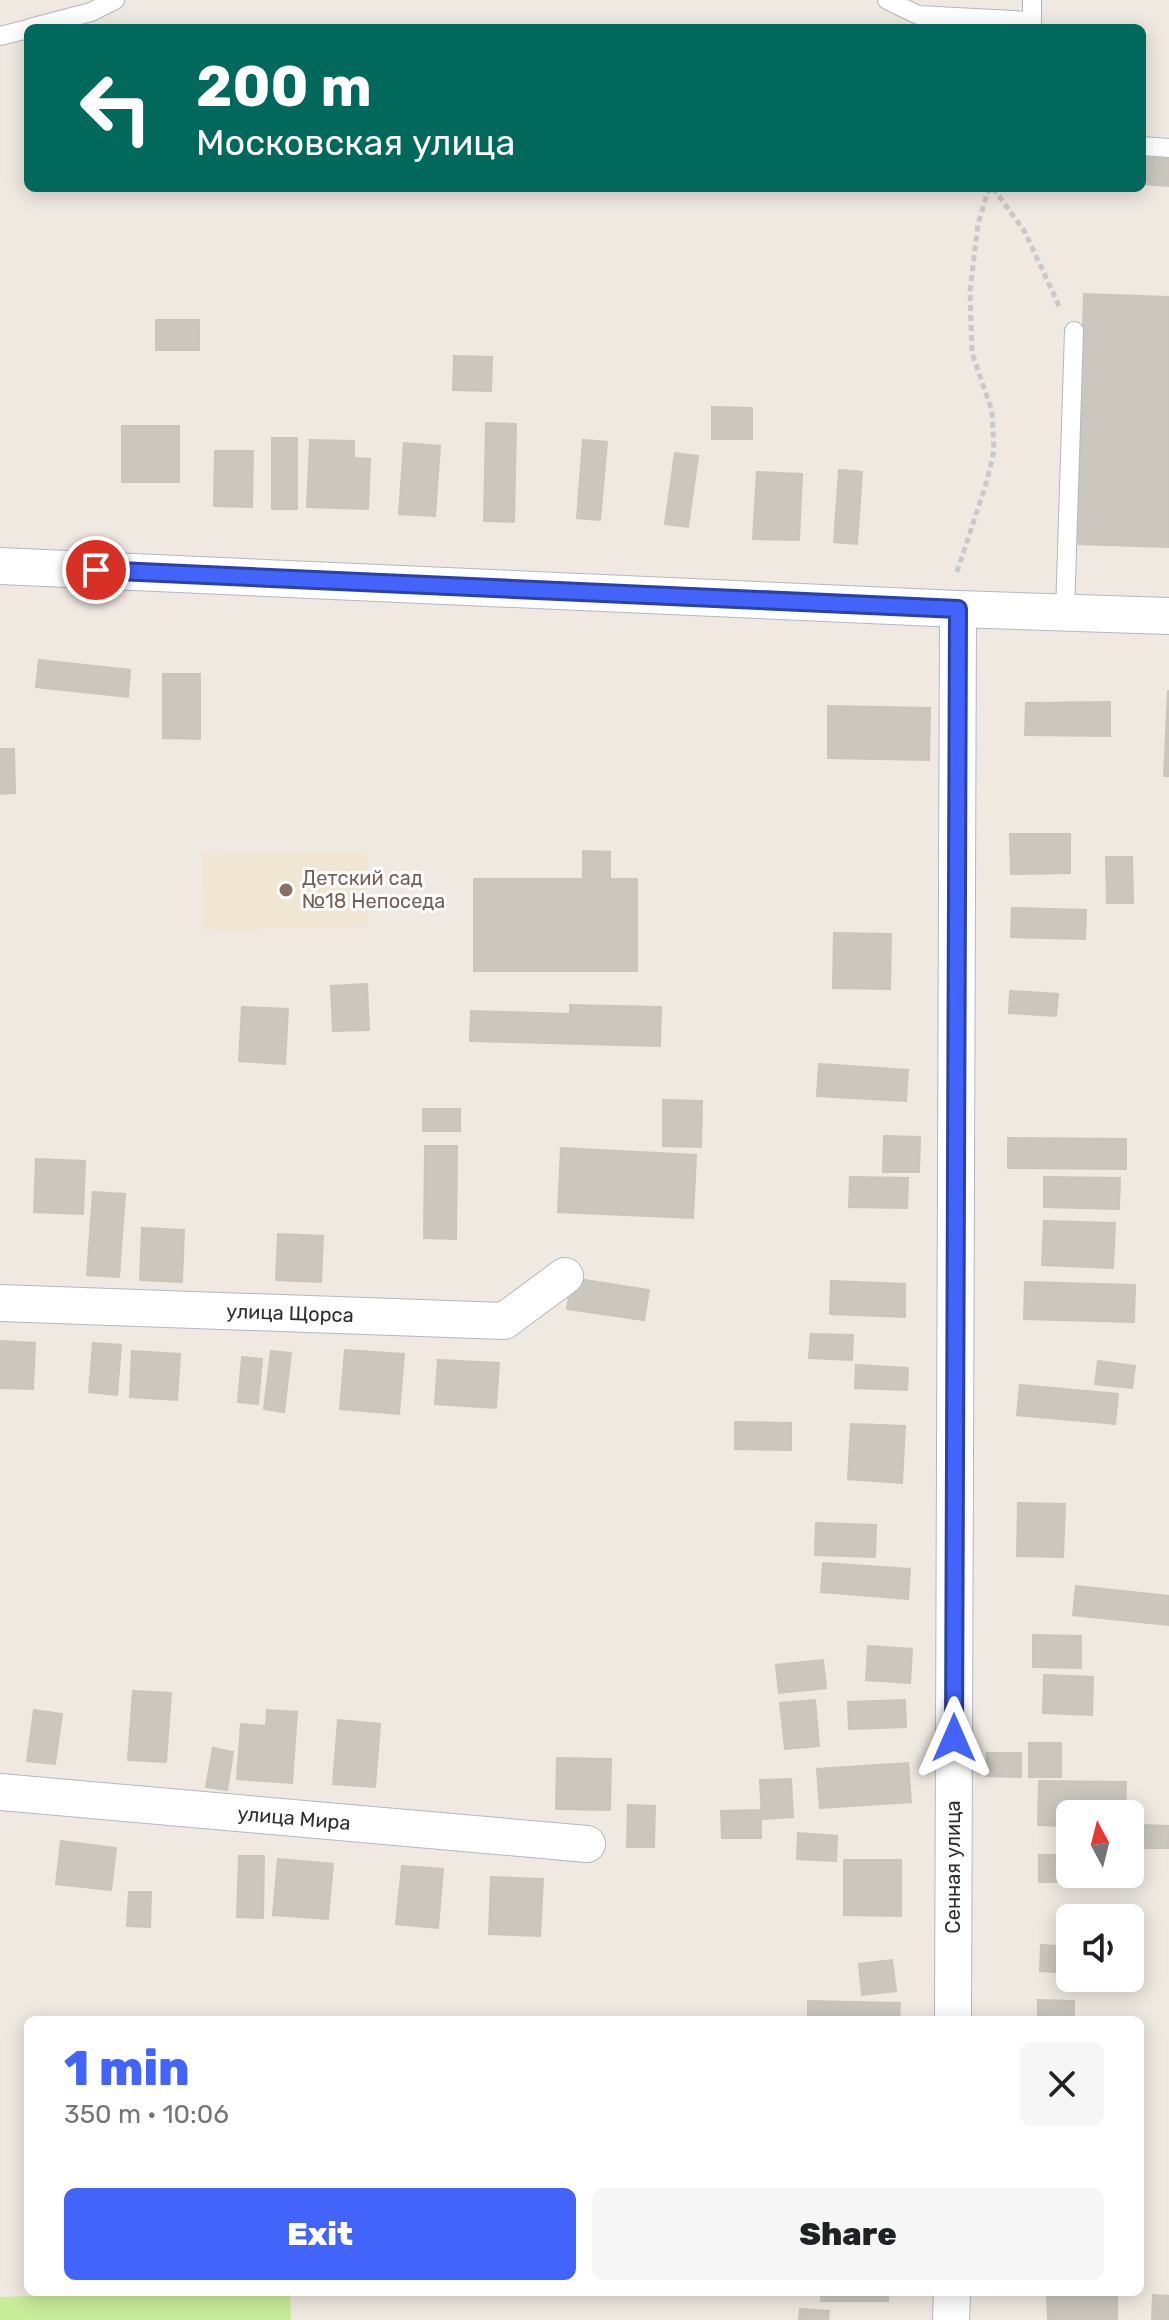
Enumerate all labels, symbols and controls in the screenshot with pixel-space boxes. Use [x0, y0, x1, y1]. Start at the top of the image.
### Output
text: 200 m [196, 54, 372, 120]
icon: left [64, 56, 168, 160]
text: Московская улица [196, 121, 515, 164]
pin [62, 536, 130, 604]
icon: arrive [74, 548, 118, 592]
place label: Детский сад №18 Непоседа [302, 866, 445, 913]
marker: Детский сад №18 Непоседа [277, 881, 295, 899]
street label: улица Щорса [226, 1299, 354, 1327]
position arrow [912, 1696, 996, 1780]
street label: Сенная улица [941, 1800, 965, 1934]
north arrow [1056, 1800, 1144, 1888]
map controls [1056, 1800, 1144, 1992]
street label: улица Мира [236, 1801, 352, 1835]
button: sound [1056, 1904, 1144, 1992]
text: 1 min [64, 2040, 190, 2097]
button: close [1020, 2042, 1104, 2126]
text: 350 m · 10:06 [64, 2099, 229, 2130]
button: Exit [64, 2188, 576, 2280]
button: Share [592, 2188, 1104, 2280]

